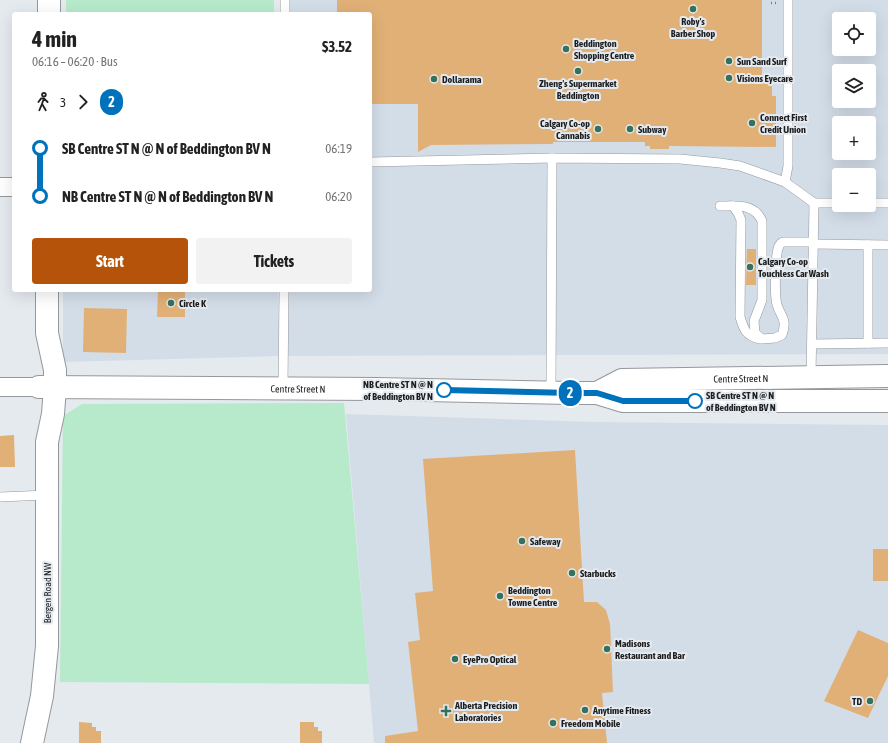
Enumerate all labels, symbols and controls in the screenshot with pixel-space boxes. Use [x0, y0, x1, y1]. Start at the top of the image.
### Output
marker: Roby's Barber Shop [688, 4, 698, 14]
map controls [832, 12, 876, 212]
button: locate [832, 12, 876, 56]
place label: Roby's Barber Shop [671, 16, 715, 39]
text: 4 min [32, 26, 77, 52]
text: $3.52 [322, 38, 352, 55]
place label: Beddington Shopping Centre [574, 38, 635, 61]
marker: Beddington Shopping Centre [561, 44, 571, 54]
text: 06:16 – 06:20 · Bus [32, 54, 118, 69]
marker: Sun Sand Surf [724, 56, 734, 66]
place label: Sun Sand Surf [737, 56, 787, 67]
button: layers [832, 64, 876, 108]
marker: Zheng's Supermarket Beddington [573, 66, 583, 76]
marker: Visions Eyecare [724, 73, 734, 83]
place label: Visions Eyecare [736, 73, 794, 84]
marker: Dollarama [429, 74, 439, 84]
place label: Dollarama [442, 74, 482, 85]
place label: Zheng's Supermarket Beddington [539, 78, 617, 101]
icon: walk [32, 91, 54, 113]
icon: forward [72, 91, 94, 113]
text: 2 [108, 94, 115, 110]
text: 3 [60, 95, 66, 110]
place label: Connect First Credit Union [760, 112, 807, 135]
button: + [832, 116, 876, 160]
place label: Calgary Co-op Cannabis [540, 118, 590, 141]
marker: Connect First Credit Union [747, 118, 757, 128]
marker: Calgary Co-op Cannabis [593, 124, 603, 134]
marker: Subway [625, 124, 635, 134]
place label: Subway [638, 124, 667, 135]
text: SB Centre ST N @ N of Beddington BV N [62, 140, 271, 157]
text: 06:19 [325, 141, 352, 156]
button: − [832, 168, 876, 212]
text: NB Centre ST N @ N of Beddington BV N [62, 188, 273, 205]
text: 06:20 [325, 189, 352, 204]
button: Start [32, 238, 188, 284]
button: Tickets [196, 238, 352, 284]
place label: Calgary Co-op Touchless Car Wash [758, 256, 829, 279]
marker: Calgary Co-op Touchless Car Wash [745, 262, 755, 272]
marker: Circle K [166, 298, 176, 308]
place label: Circle K [179, 298, 206, 309]
street label: Centre Street N [713, 373, 768, 385]
place label: NB Centre ST N @ N of Beddington BV N [363, 379, 433, 402]
line badge: 2 [557, 380, 583, 406]
marker: NB Centre ST N @ N of Beddington BV N [436, 382, 452, 398]
street label: Centre Street N [270, 383, 326, 395]
text: 2 [567, 385, 573, 401]
place label: SB Centre ST N @ N of Beddington BV N [706, 390, 776, 413]
marker: SB Centre ST N @ N of Beddington BV N [687, 393, 703, 409]
marker: Safeway [517, 536, 527, 546]
place label: Safeway [530, 536, 562, 547]
street label: Bergen Road NW [42, 562, 53, 623]
marker: Starbucks [567, 568, 577, 578]
place label: Starbucks [580, 568, 616, 579]
place label: Beddington Towne Centre [508, 585, 558, 608]
marker: Beddington Towne Centre [495, 591, 505, 601]
place label: Madisons Restaurant and Bar [615, 638, 686, 661]
marker: Madisons Restaurant and Bar [602, 644, 612, 654]
marker: EyePro Optical [450, 654, 460, 664]
place label: EyePro Optical [463, 654, 517, 665]
place label: TD [852, 696, 862, 707]
marker: TD [865, 696, 875, 706]
place label: Alberta Precision Laboratories [454, 700, 517, 723]
marker: Alberta Precision Laboratories [440, 705, 452, 717]
marker: Anytime Fitness [580, 705, 590, 715]
place label: Anytime Fitness [592, 705, 651, 716]
marker: Freedom Mobile [548, 718, 558, 728]
place label: Freedom Mobile [561, 718, 621, 729]

